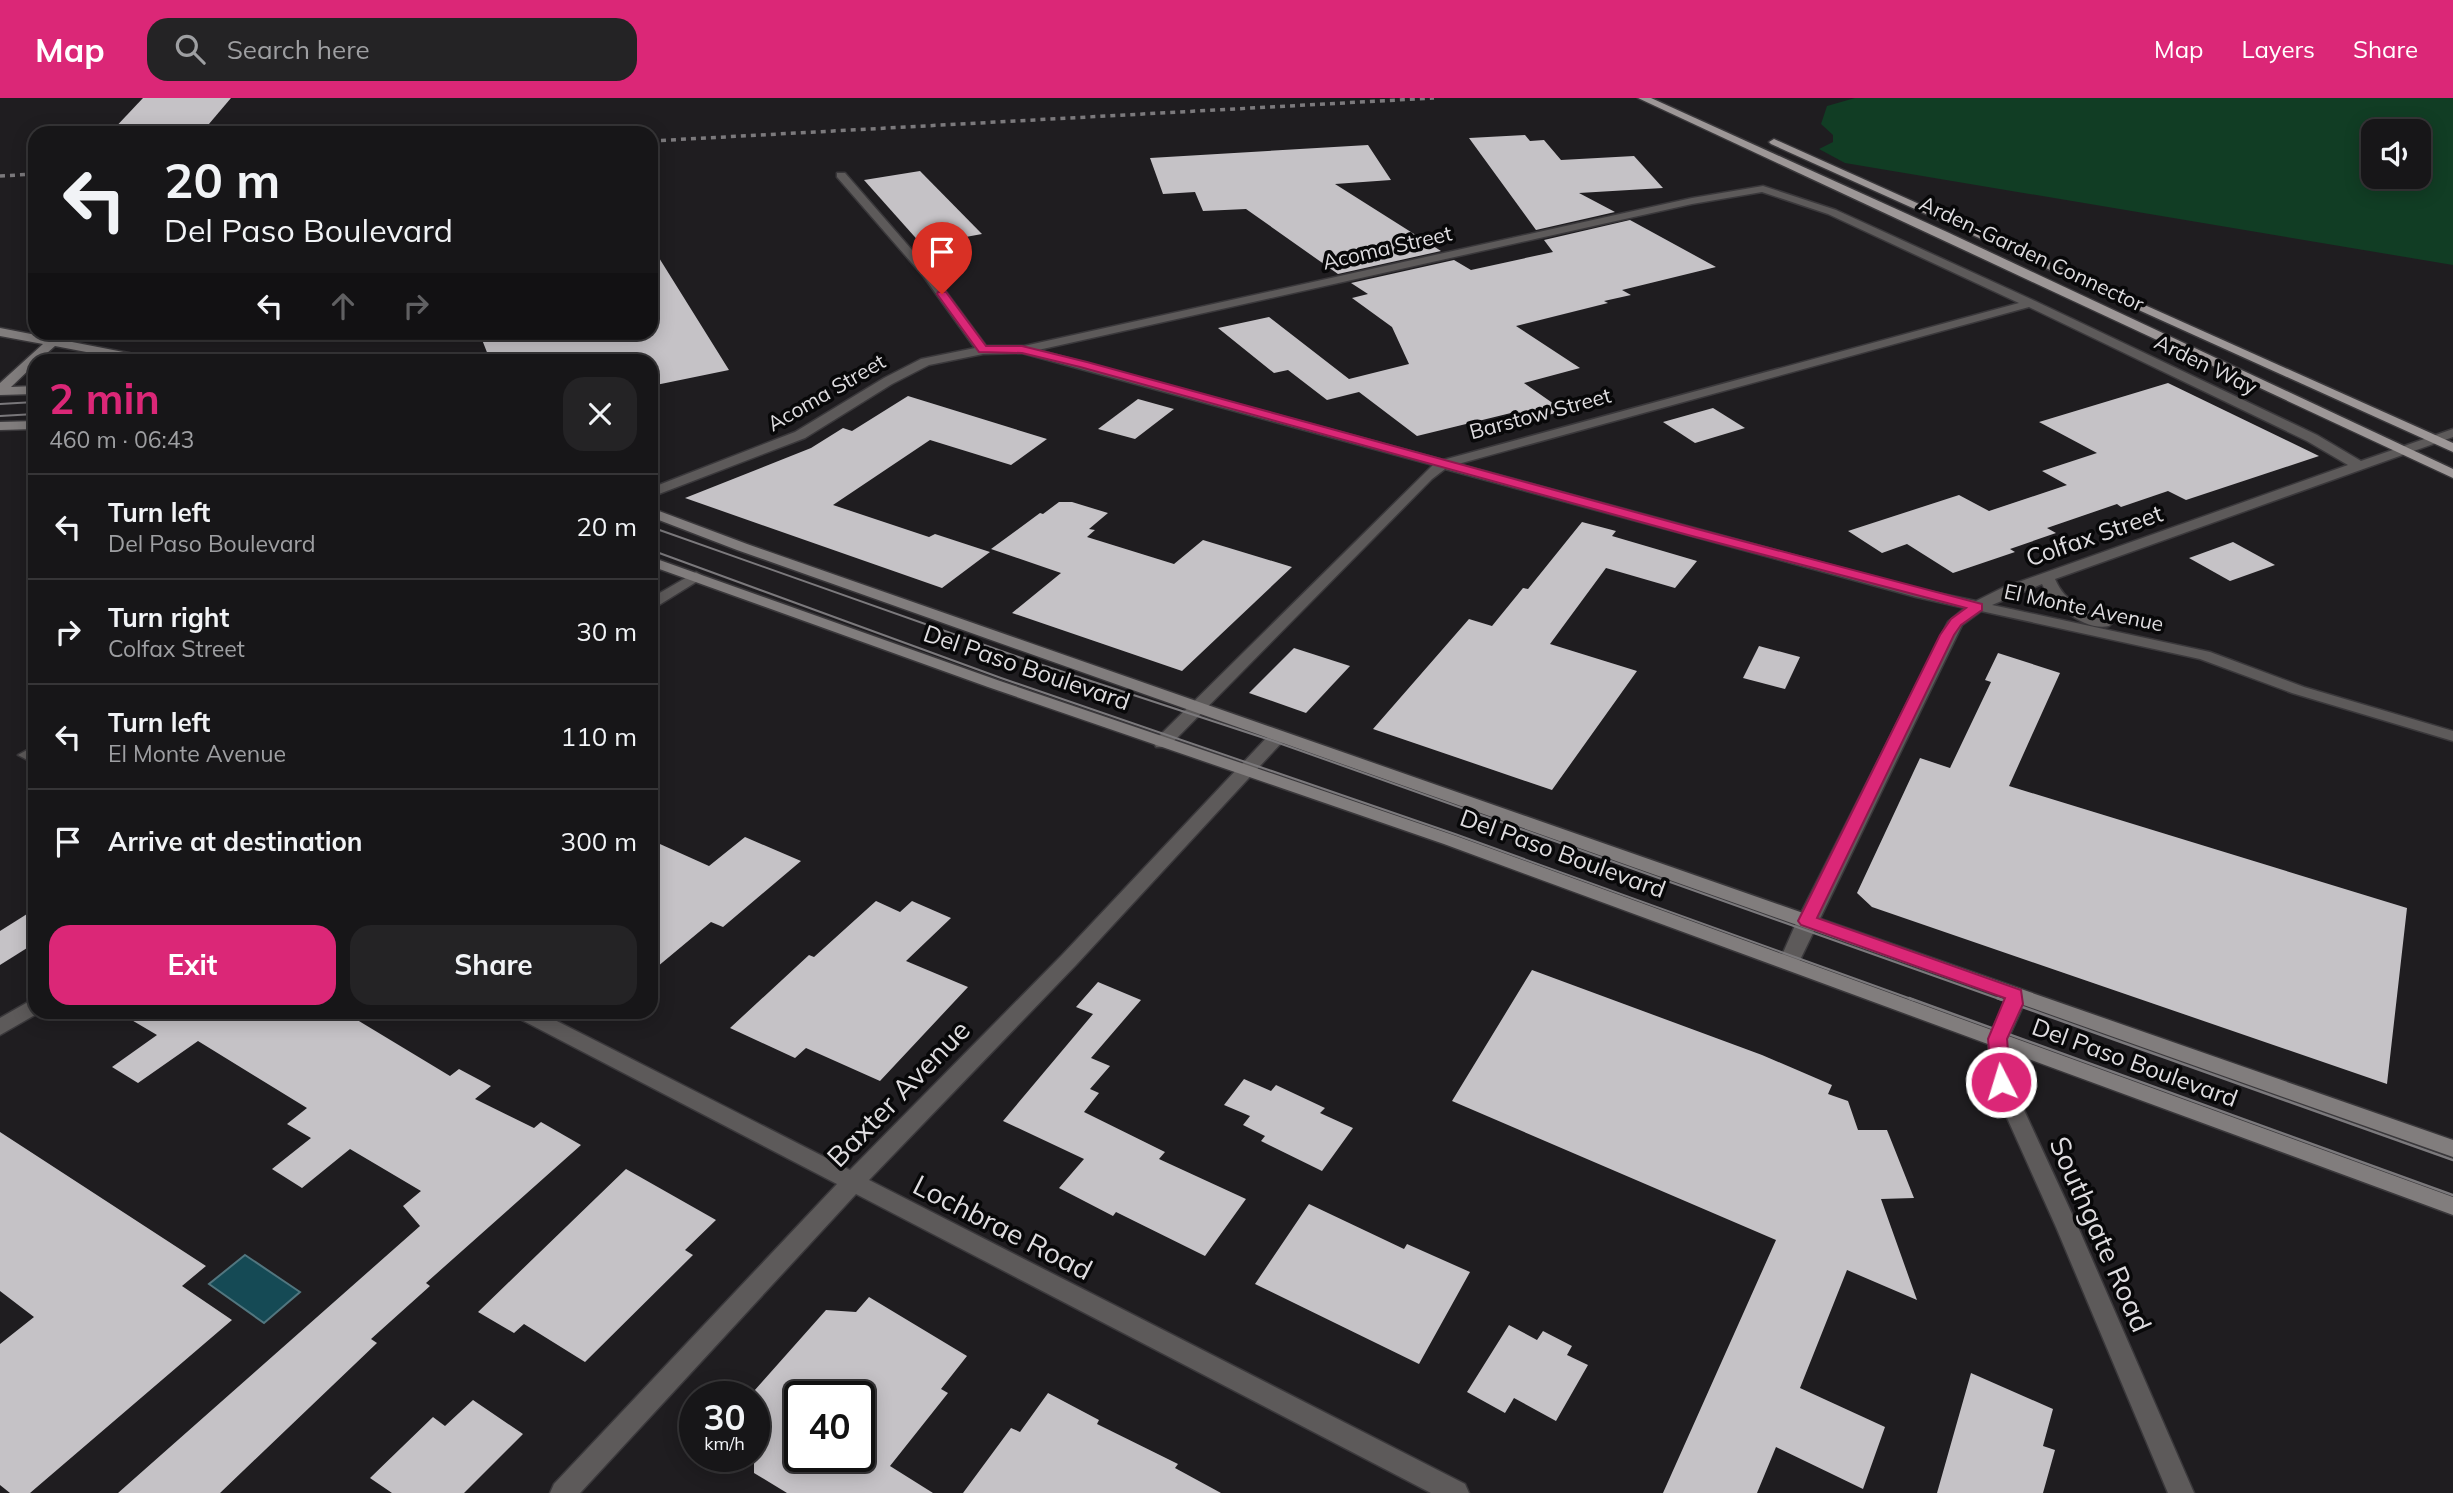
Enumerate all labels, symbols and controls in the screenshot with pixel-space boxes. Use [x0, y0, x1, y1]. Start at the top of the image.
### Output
search box [147, 18, 637, 81]
text: Map [35, 29, 105, 70]
icon: search [171, 30, 209, 68]
text: Search here [227, 33, 370, 66]
text: Map [2154, 34, 2203, 64]
text: Layers [2241, 34, 2315, 64]
text: Share [2353, 34, 2418, 64]
map controls [2361, 119, 2431, 189]
button: sound [2361, 119, 2431, 189]
text: 20 m [164, 149, 280, 210]
icon: left [49, 154, 140, 245]
street label: Arden-Garden Connector [1916, 190, 2149, 317]
text: Del Paso Boulevard [164, 210, 453, 250]
street label: Acoma Street [1320, 219, 1454, 275]
pin [912, 222, 972, 294]
icon: arrive [923, 233, 961, 271]
icon: left [251, 287, 289, 325]
icon: ahead [324, 287, 362, 325]
icon: right [397, 287, 435, 325]
street label: Arden Way [2151, 328, 2261, 400]
street label: Acoma Street [762, 348, 890, 436]
text: 2 min [49, 372, 160, 425]
button: close [563, 377, 637, 451]
street label: Barstow Street [1466, 382, 1614, 444]
text: 460 m · 06:43 [49, 425, 194, 454]
text: Turn left [108, 496, 210, 529]
street label: Colfax Street [2022, 498, 2166, 572]
icon: left [49, 508, 87, 546]
text: 20 m [576, 510, 637, 543]
text: Del Paso Boulevard [108, 529, 316, 558]
street label: El Monte Avenue [2002, 577, 2166, 637]
text: Turn right [108, 601, 229, 634]
icon: right [49, 613, 87, 651]
text: 30 m [576, 615, 637, 648]
street label: Del Paso Boulevard [920, 618, 1134, 716]
text: Colfax Street [108, 634, 245, 663]
text: Turn left [108, 706, 210, 739]
icon: left [49, 718, 87, 756]
text: 110 m [561, 720, 637, 753]
text: El Monte Avenue [108, 739, 286, 768]
street label: Del Paso Boulevard [1456, 802, 1670, 904]
icon: arrive [49, 823, 87, 861]
text: Arrive at destination [108, 825, 363, 858]
text: 300 m [561, 825, 637, 858]
button: Exit [49, 925, 336, 1005]
button: Share [350, 925, 637, 1005]
street label: Del Paso Boulevard [2028, 1011, 2242, 1113]
street label: Baxter Avenue [819, 1012, 977, 1174]
position arrow [1964, 1045, 2038, 1119]
street label: Southgate Road [2042, 1131, 2160, 1337]
street label: Lochbrae Road [908, 1167, 1098, 1287]
speed limit sign: 40 [784, 1381, 875, 1472]
text: 30 [703, 1395, 746, 1439]
text: km/h [704, 1432, 745, 1455]

